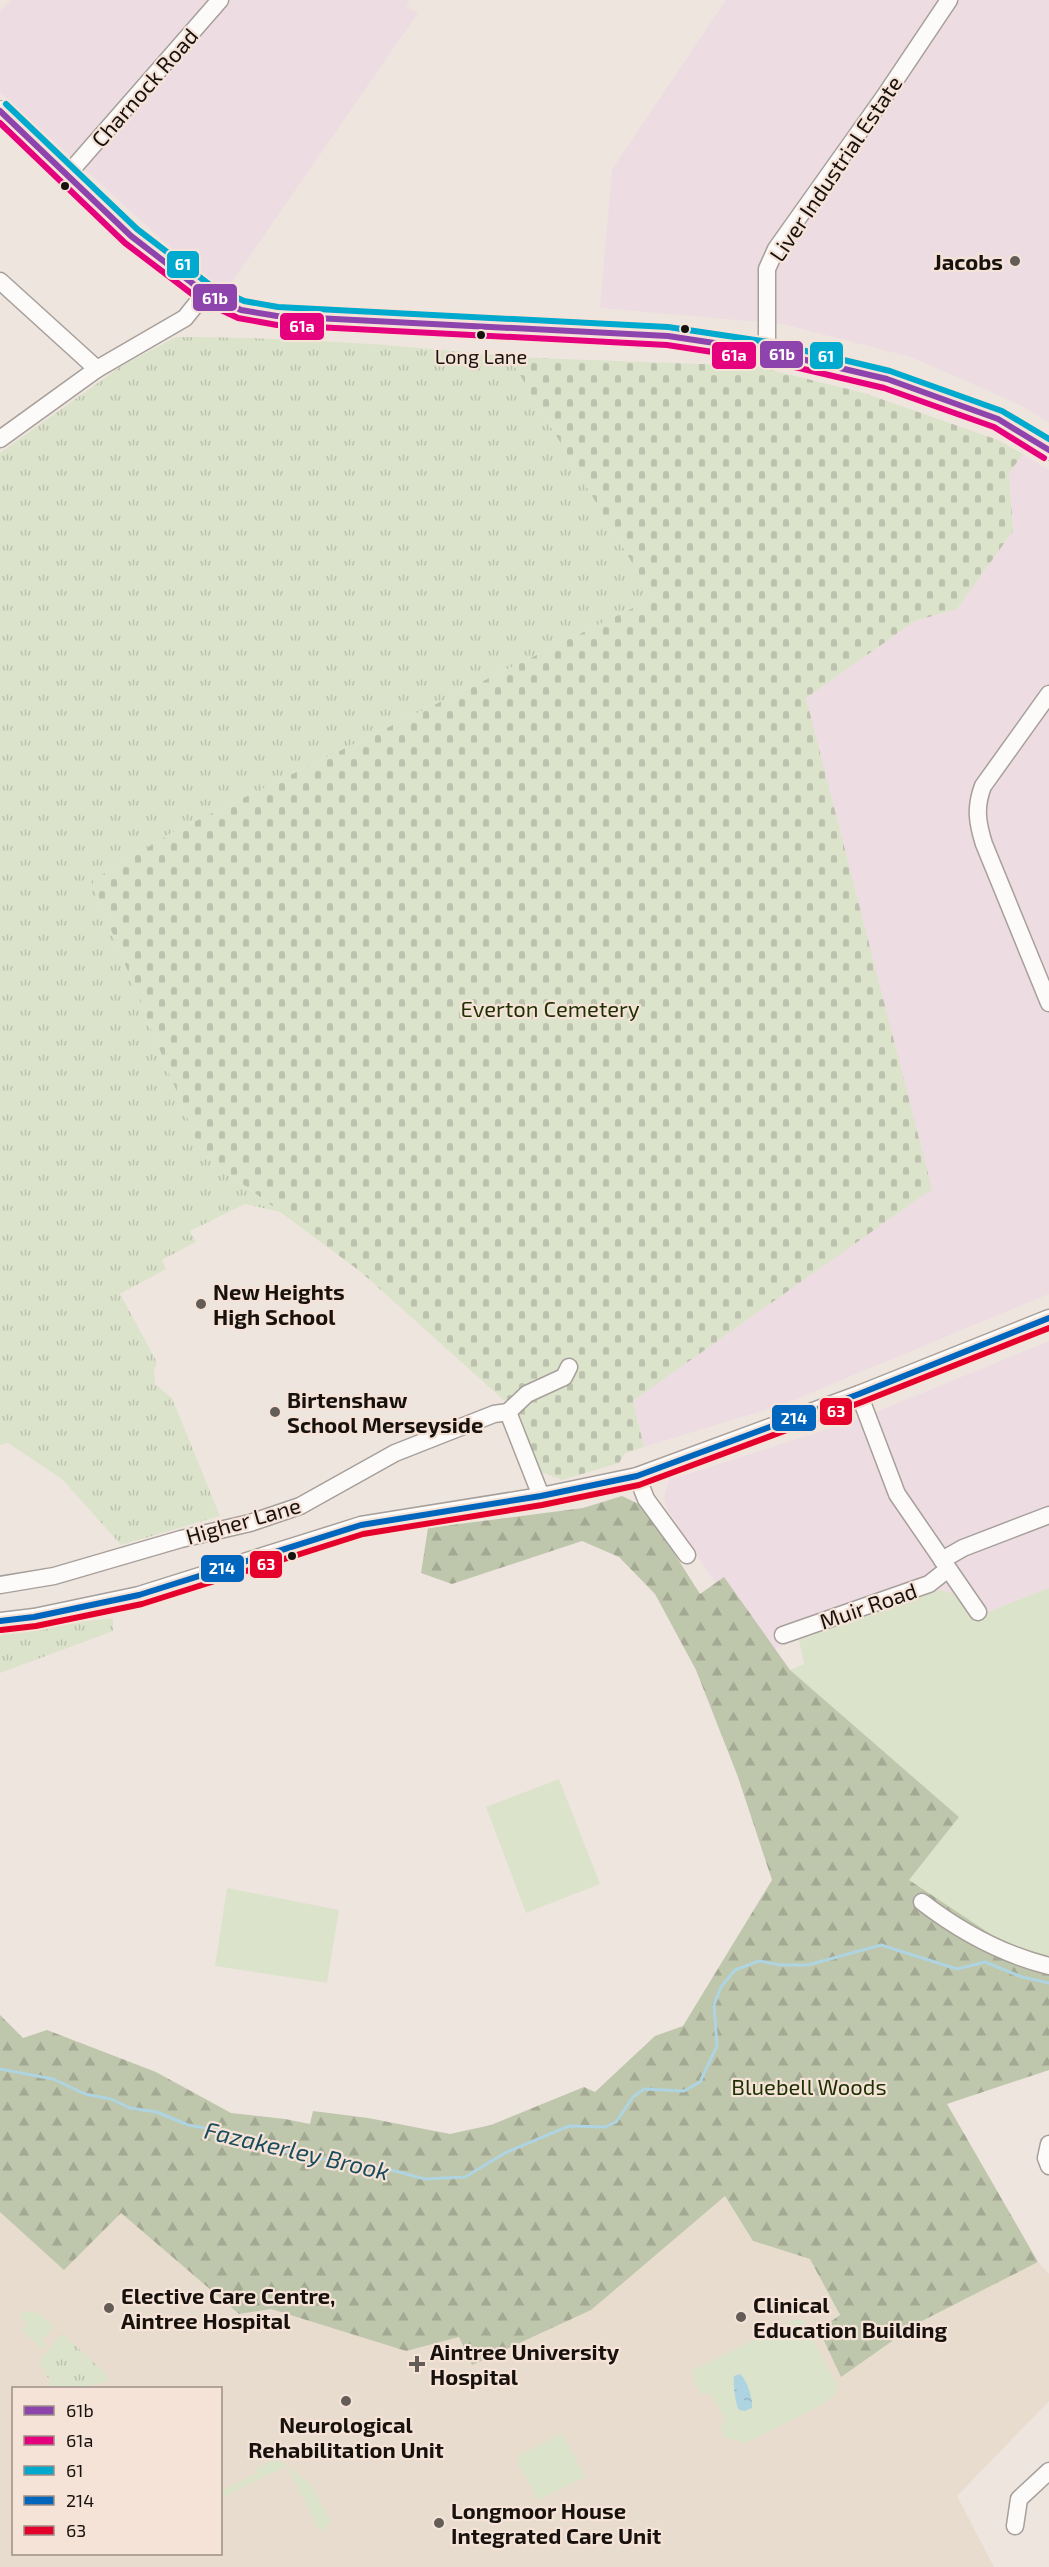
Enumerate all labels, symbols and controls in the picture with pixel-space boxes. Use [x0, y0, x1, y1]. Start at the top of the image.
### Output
street label: Charnock Road [85, 22, 203, 152]
street label: Liver Industrial Estate [763, 70, 907, 266]
unlabelled marker [59, 180, 71, 192]
place label: Jacobs [933, 248, 1003, 274]
line badge: 61 [166, 250, 200, 279]
text: 61 [175, 254, 191, 273]
marker: Jacobs [1008, 254, 1022, 268]
line badge: 61b [192, 283, 238, 312]
text: 61b [202, 288, 228, 307]
line badge: 61a [279, 312, 325, 341]
text: 61a [289, 316, 315, 335]
unlabelled marker [679, 323, 691, 335]
marker: Long Lane [475, 329, 487, 341]
line badge: 61b [759, 340, 804, 369]
line badge: 61a [711, 341, 757, 370]
line badge: 61 [809, 341, 844, 370]
place label: Long Lane [435, 344, 527, 368]
text: 61b [769, 344, 795, 363]
text: 61a [721, 345, 747, 364]
text: 61 [818, 346, 834, 365]
park label: Everton Cemetery [460, 995, 640, 1021]
place label: New Heights High School [213, 1278, 345, 1329]
marker: New Heights High School [194, 1297, 208, 1311]
place label: Birtenshaw School Merseyside [287, 1386, 483, 1438]
line badge: 63 [819, 1397, 853, 1426]
text: 63 [827, 1401, 845, 1420]
line badge: 214 [771, 1404, 817, 1432]
marker: Birtenshaw School Merseyside [268, 1405, 282, 1419]
text: 214 [781, 1408, 807, 1427]
street label: Higher Lane [183, 1491, 303, 1549]
line badge: 63 [249, 1550, 283, 1579]
unlabelled marker [286, 1550, 298, 1562]
line badge: 214 [200, 1554, 245, 1583]
text: 63 [257, 1554, 275, 1573]
text: 214 [209, 1558, 235, 1577]
street label: Muir Road [816, 1576, 920, 1634]
park label: Bluebell Woods [731, 2073, 887, 2099]
water label: Fazakerley Brook [202, 2115, 392, 2185]
place label: Elective Care Centre, Aintree Hospital [121, 2282, 335, 2333]
place label: Clinical Education Building [753, 2291, 948, 2342]
marker: Elective Care Centre, Aintree Hospital [102, 2301, 116, 2315]
marker: Clinical Education Building [734, 2310, 748, 2324]
place label: Aintree University Hospital [430, 2338, 620, 2389]
marker: Aintree University Hospital [408, 2355, 426, 2373]
legend [12, 2387, 222, 2555]
marker: Neurological Rehabilitation Unit [339, 2394, 353, 2408]
text: 61b [66, 2399, 94, 2421]
place label: Neurological Rehabilitation Unit [248, 2411, 444, 2462]
text: 61a [66, 2429, 93, 2451]
text: 61 [66, 2459, 83, 2481]
text: 214 [66, 2489, 94, 2511]
place label: Longmoor House Integrated Care Unit [451, 2497, 661, 2548]
marker: Longmoor House Integrated Care Unit [432, 2516, 446, 2530]
text: 63 [66, 2519, 86, 2541]

